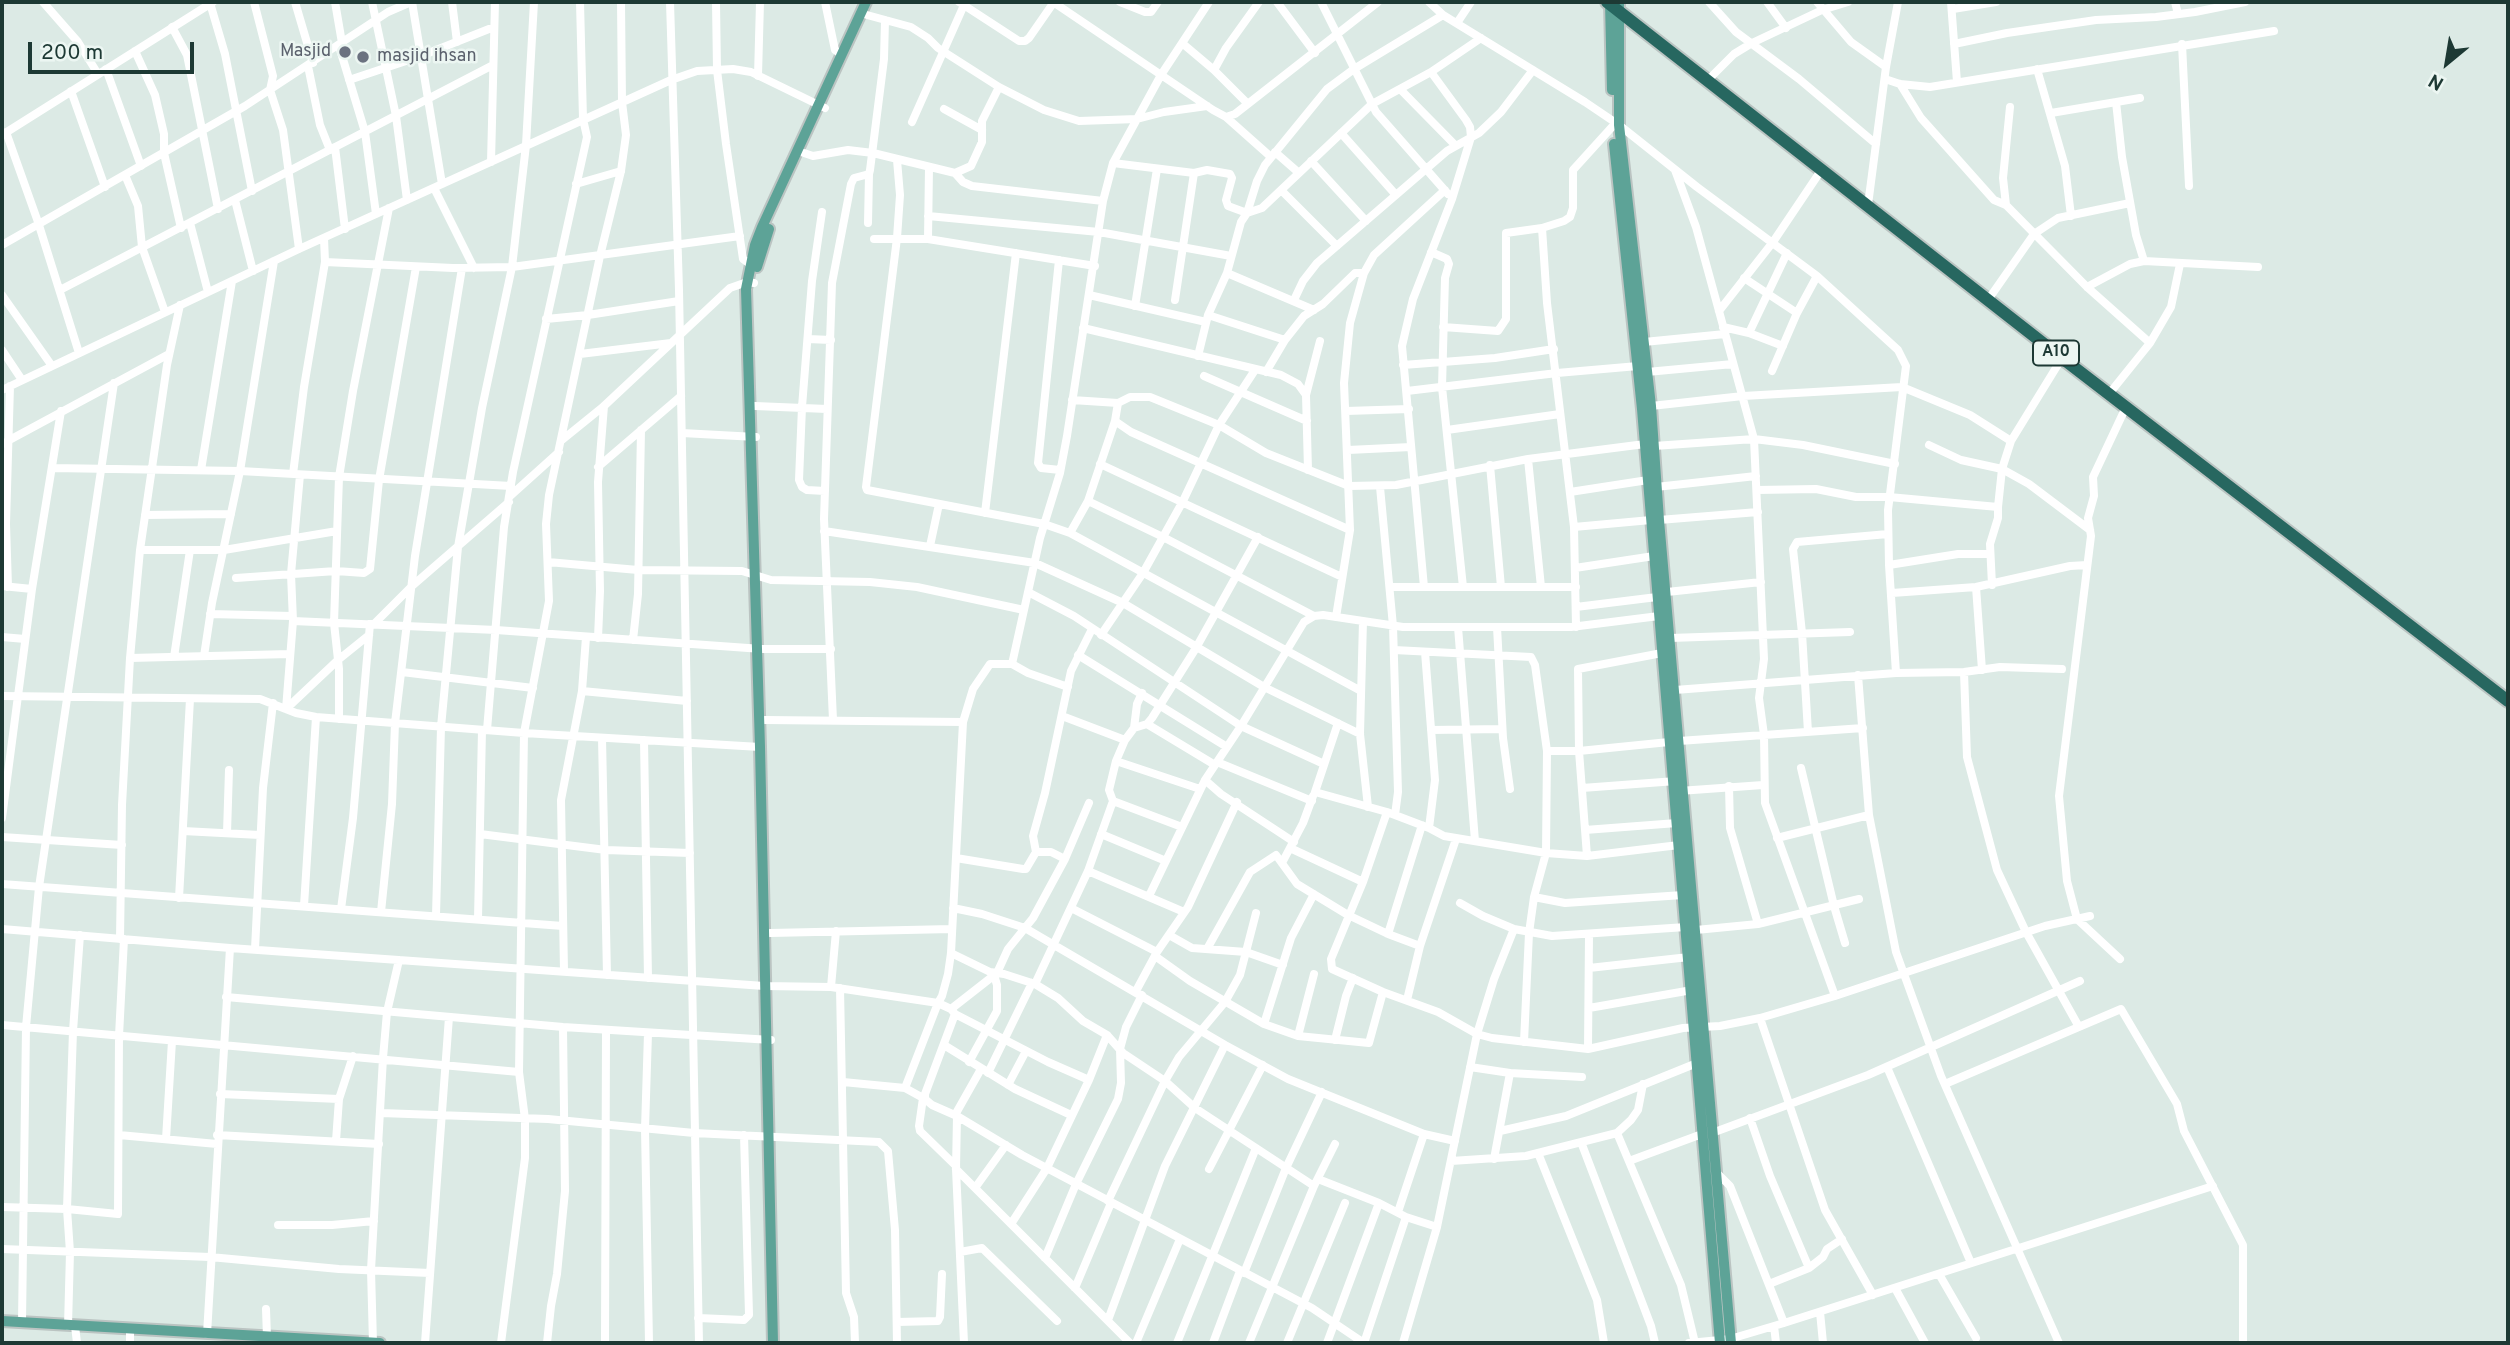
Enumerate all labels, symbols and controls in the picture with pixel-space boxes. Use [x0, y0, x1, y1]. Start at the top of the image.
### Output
scale bar [32, 28, 198, 72]
north arrow [2412, 28, 2482, 98]
text: 200 m [41, 40, 103, 67]
place label: Masjid [280, 41, 331, 63]
marker: Masjid [337, 44, 353, 60]
place label: masjid ihsan [377, 46, 477, 68]
marker: masjid ihsan [355, 49, 371, 65]
text: N [2425, 67, 2448, 95]
road number: A10 [2033, 340, 2079, 366]

